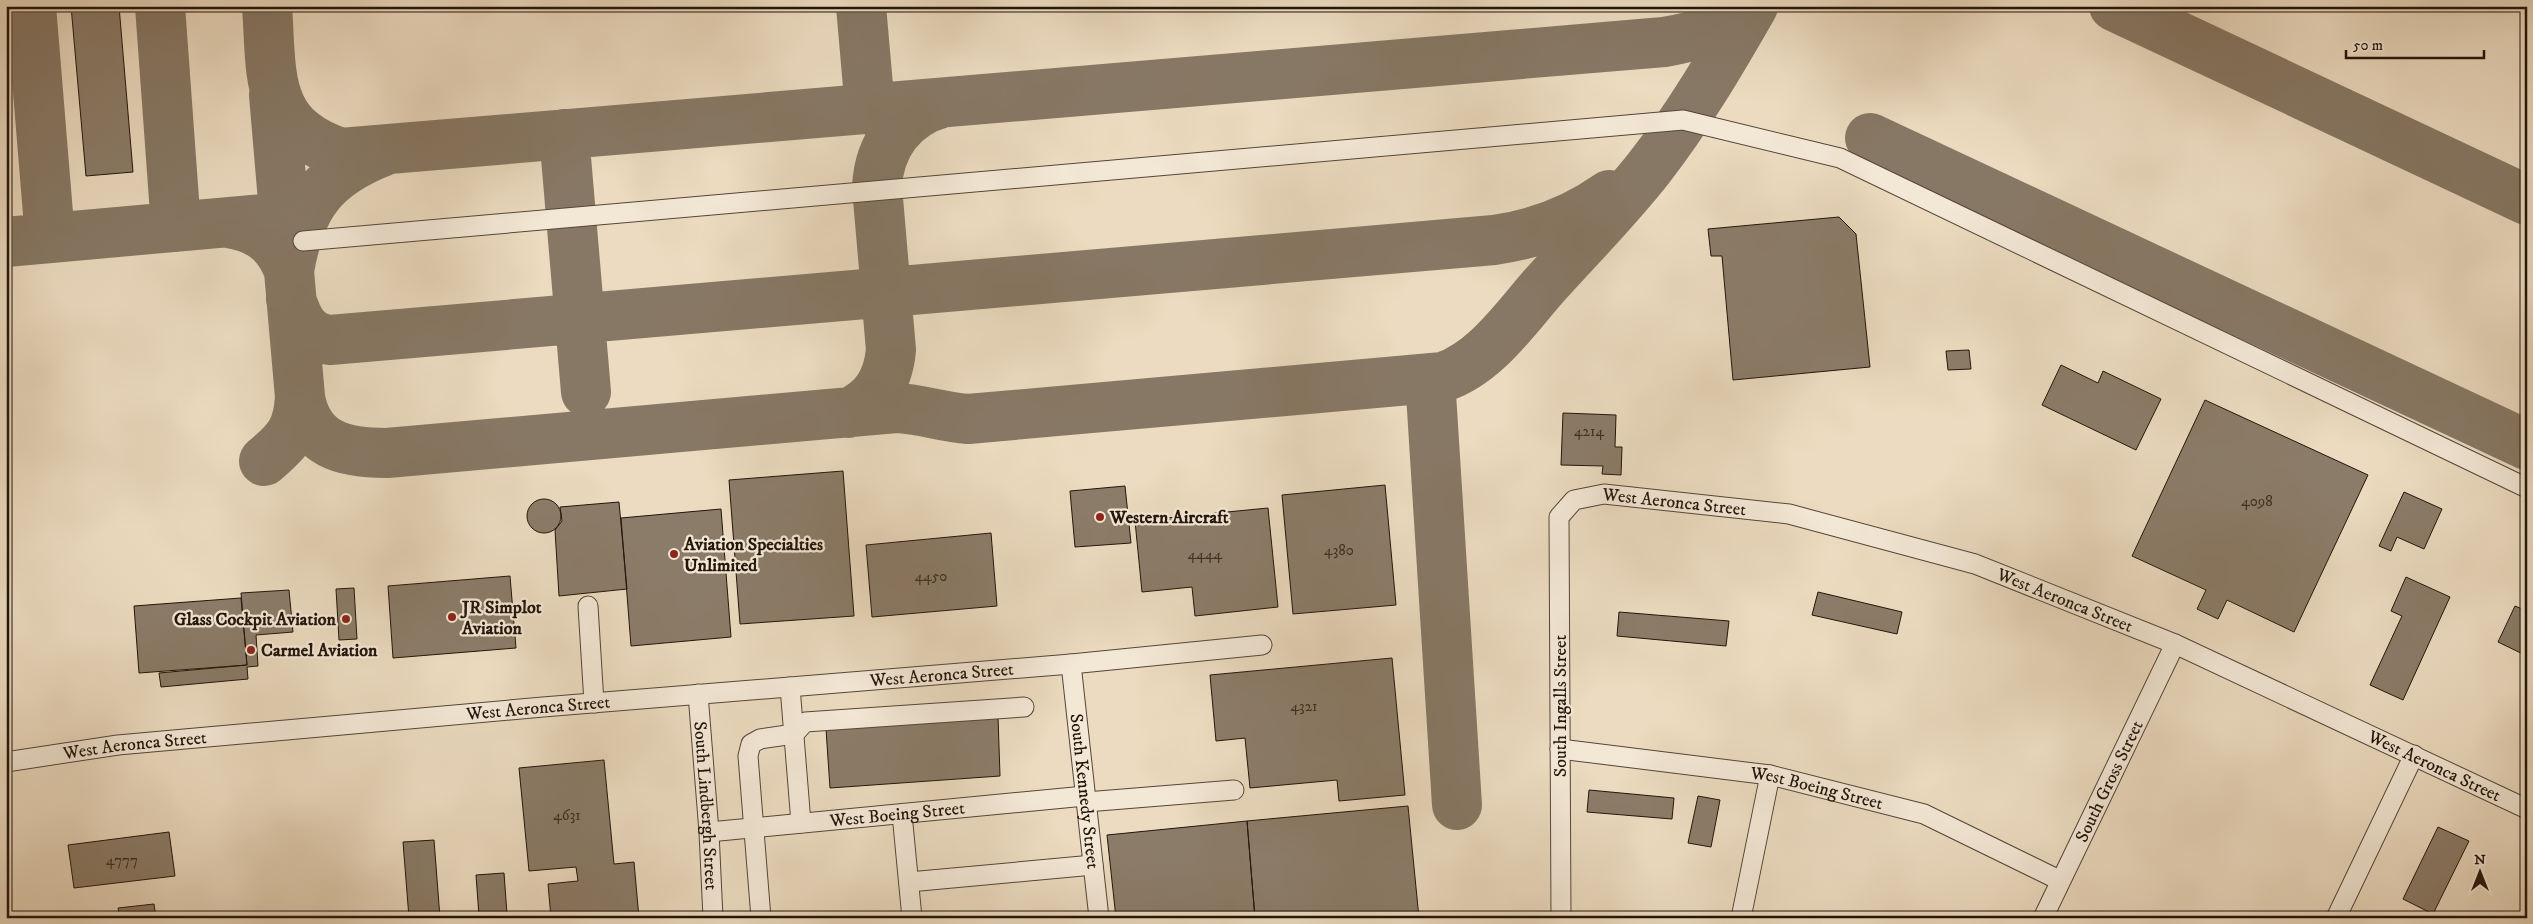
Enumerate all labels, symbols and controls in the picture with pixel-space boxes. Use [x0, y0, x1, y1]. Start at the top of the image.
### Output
scale bar [2346, 28, 2483, 60]
text: 50 m [2353, 36, 2383, 55]
house number: 4214 [1574, 422, 1604, 441]
street label: West Aeronca Street [1600, 484, 1747, 521]
house number: 4098 [2241, 492, 2273, 511]
place label: Western Aircraft [1109, 507, 1229, 529]
marker: Western Aircraft [1094, 511, 1106, 523]
place label: Aviation Specialties Unlimited [683, 534, 823, 577]
house number: 4380 [1324, 541, 1354, 560]
house number: 4444 [1188, 545, 1223, 564]
marker: Aviation Specialties Unlimited [668, 548, 680, 560]
street label: West Aeronca Street [1993, 564, 2136, 638]
house number: 4450 [915, 567, 947, 586]
place label: JR Simplot Aviation [460, 597, 542, 640]
place label: Glass Cockpit Aviation [174, 609, 337, 631]
marker: JR Simplot Aviation [446, 611, 458, 623]
marker: Glass Cockpit Aviation [340, 613, 352, 625]
street label: South Ingalls Street [1550, 635, 1572, 777]
place label: Carmel Aviation [261, 640, 378, 662]
marker: Carmel Aviation [245, 644, 257, 656]
street label: West Aeronca Street [868, 659, 1015, 692]
street label: West Aeronca Street [464, 692, 611, 726]
house number: 4321 [1290, 697, 1318, 716]
street label: South Kennedy Street [1065, 713, 1104, 870]
street label: South Gross Street [2071, 717, 2149, 846]
street label: South Lindbergh Street [688, 720, 722, 891]
street label: West Aeronca Street [2363, 726, 2504, 807]
street label: West Aeronca Street [61, 727, 208, 765]
street label: West Boeing Street [1748, 763, 1885, 815]
street label: West Boeing Street [828, 798, 966, 832]
house number: 4631 [553, 806, 581, 825]
north arrow [2456, 846, 2506, 896]
house number: 4777 [106, 851, 138, 870]
text: N [2474, 851, 2486, 869]

